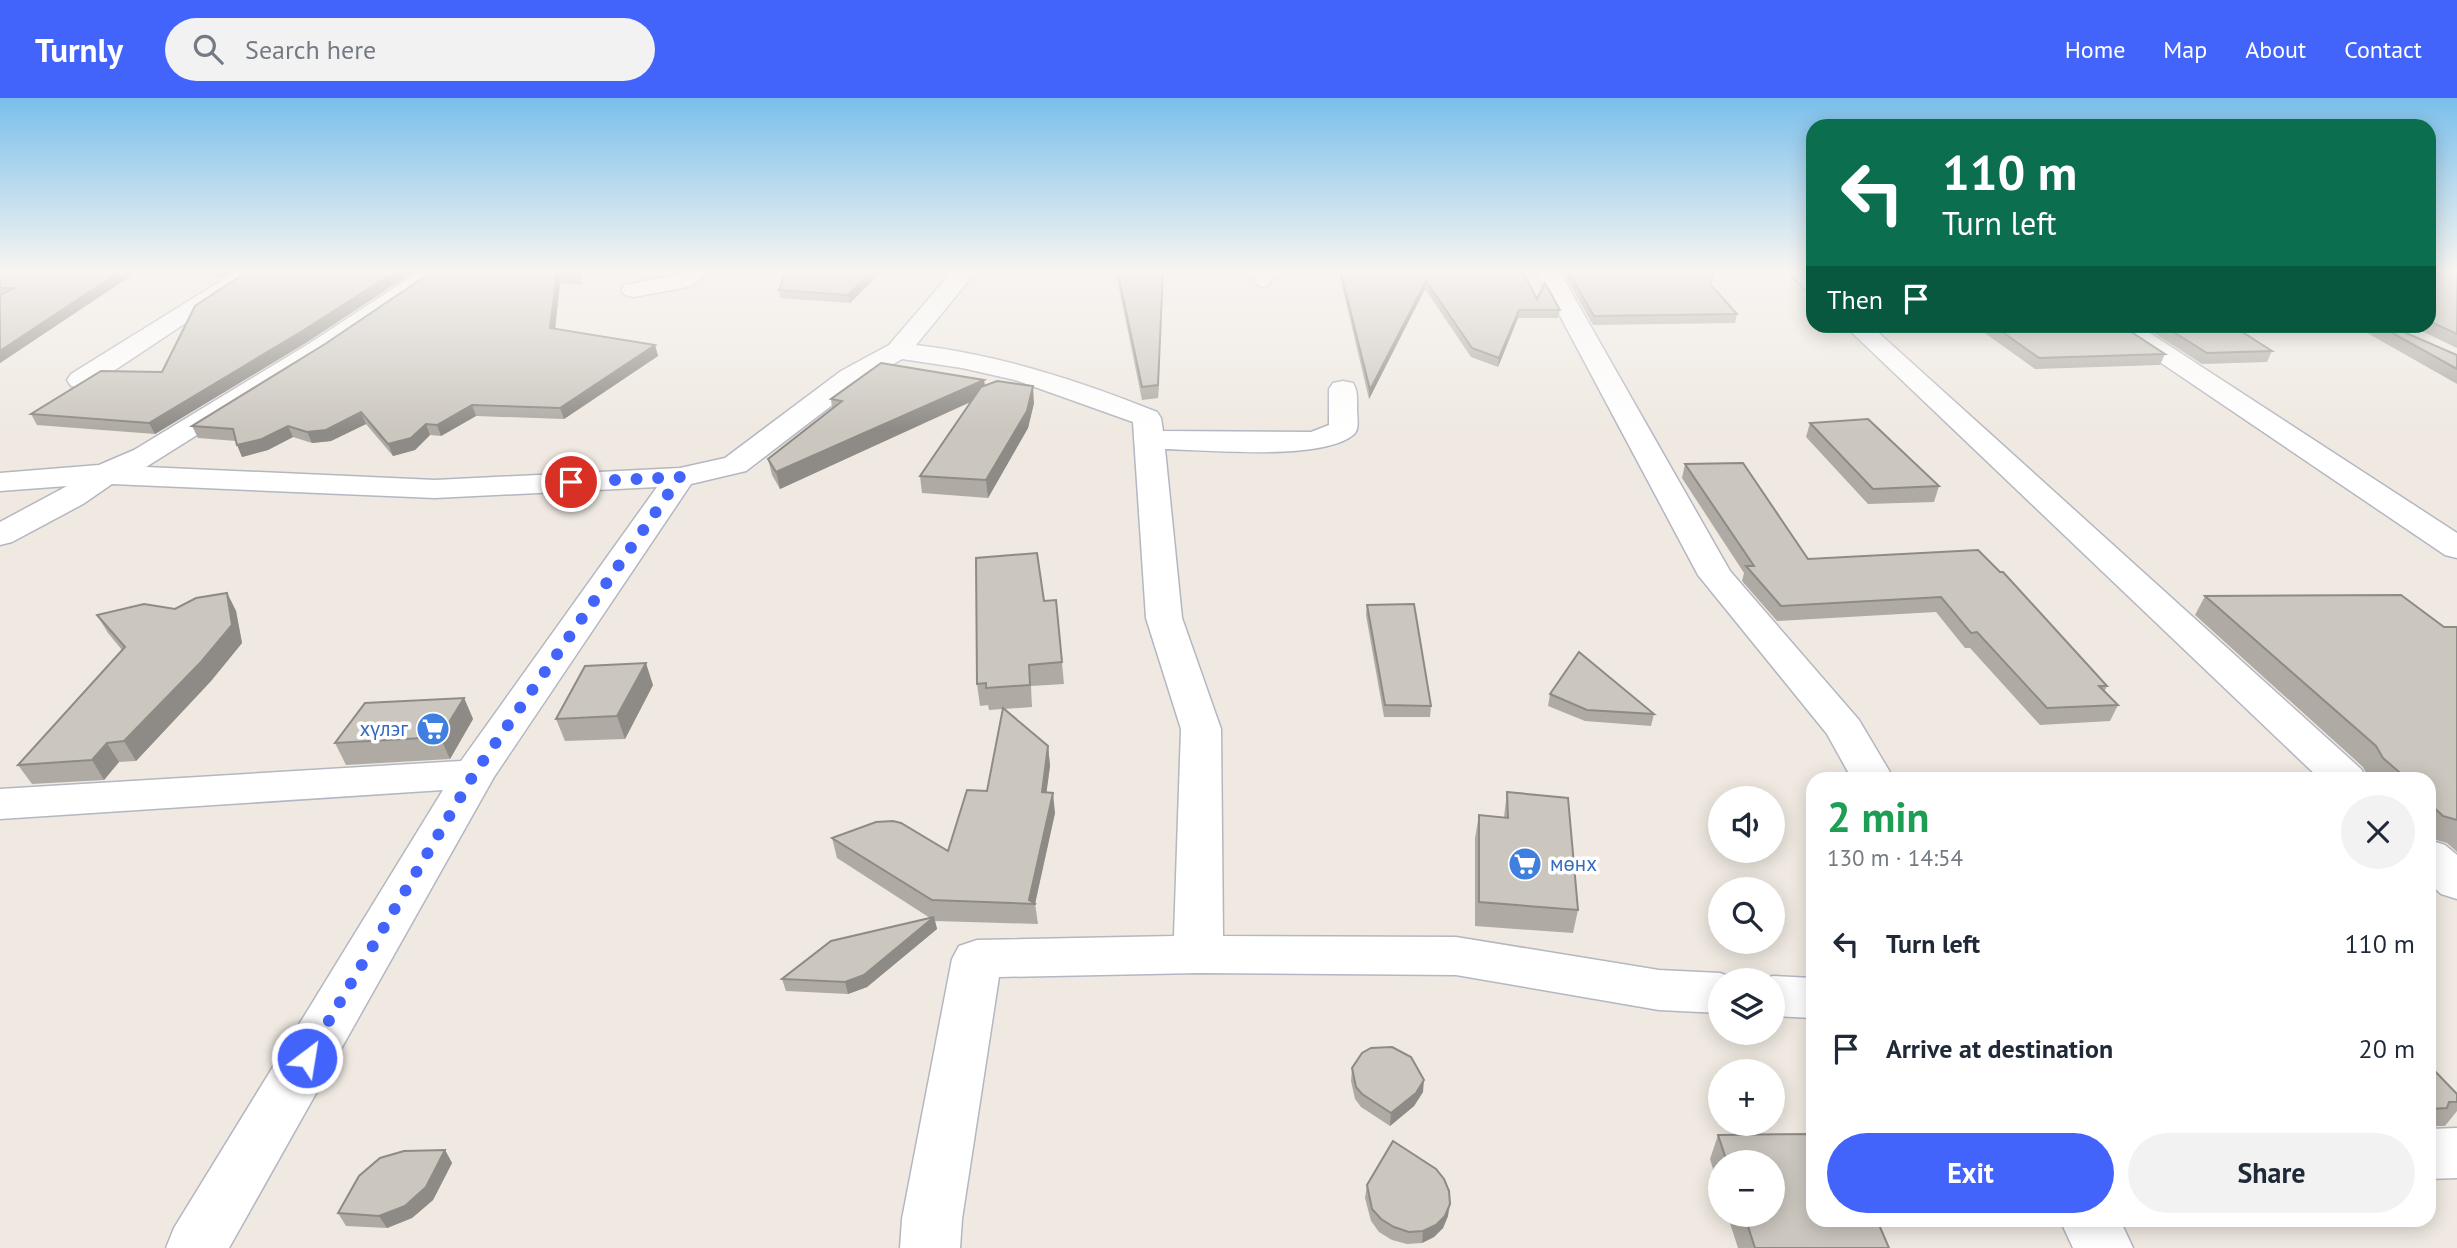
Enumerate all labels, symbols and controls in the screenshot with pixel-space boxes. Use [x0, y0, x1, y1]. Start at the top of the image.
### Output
search box [165, 18, 655, 81]
text: Turnly [35, 28, 123, 71]
icon: search [189, 30, 227, 68]
text: Search here [245, 33, 376, 66]
text: Home [2065, 34, 2125, 65]
text: Map [2163, 34, 2207, 65]
text: About [2245, 34, 2306, 65]
text: Contact [2344, 34, 2422, 65]
text: 110 m [1942, 140, 2077, 204]
icon: left [1827, 147, 1918, 238]
text: Turn left [1942, 202, 2057, 244]
icon: arrive [1897, 280, 1935, 318]
text: Then [1827, 283, 1883, 316]
pin [541, 452, 601, 512]
icon: arrive [552, 463, 590, 501]
supermarket icon: хүлэг [414, 710, 452, 748]
place label: хүлэг [359, 715, 408, 742]
map controls [1708, 786, 1785, 1227]
button: sound [1708, 786, 1785, 863]
text: 2 min [1827, 789, 1929, 844]
button: close [2341, 795, 2415, 869]
text: 130 m · 14:54 [1827, 843, 1963, 872]
supermarket icon: мөнх [1506, 845, 1544, 883]
place label: мөнх [1550, 850, 1597, 877]
button: search [1708, 877, 1785, 954]
icon: left [1827, 925, 1865, 963]
text: Turn left [1886, 927, 1980, 960]
text: 110 m [2344, 927, 2415, 960]
button: layers [1708, 968, 1785, 1045]
position arrow [270, 1021, 344, 1095]
icon: arrive [1827, 1030, 1865, 1068]
text: Arrive at destination [1886, 1032, 2113, 1065]
text: 20 m [2359, 1032, 2415, 1065]
button: + [1708, 1059, 1785, 1136]
button: Exit [1827, 1133, 2114, 1213]
button: Share [2128, 1133, 2415, 1213]
button: − [1708, 1150, 1785, 1227]

